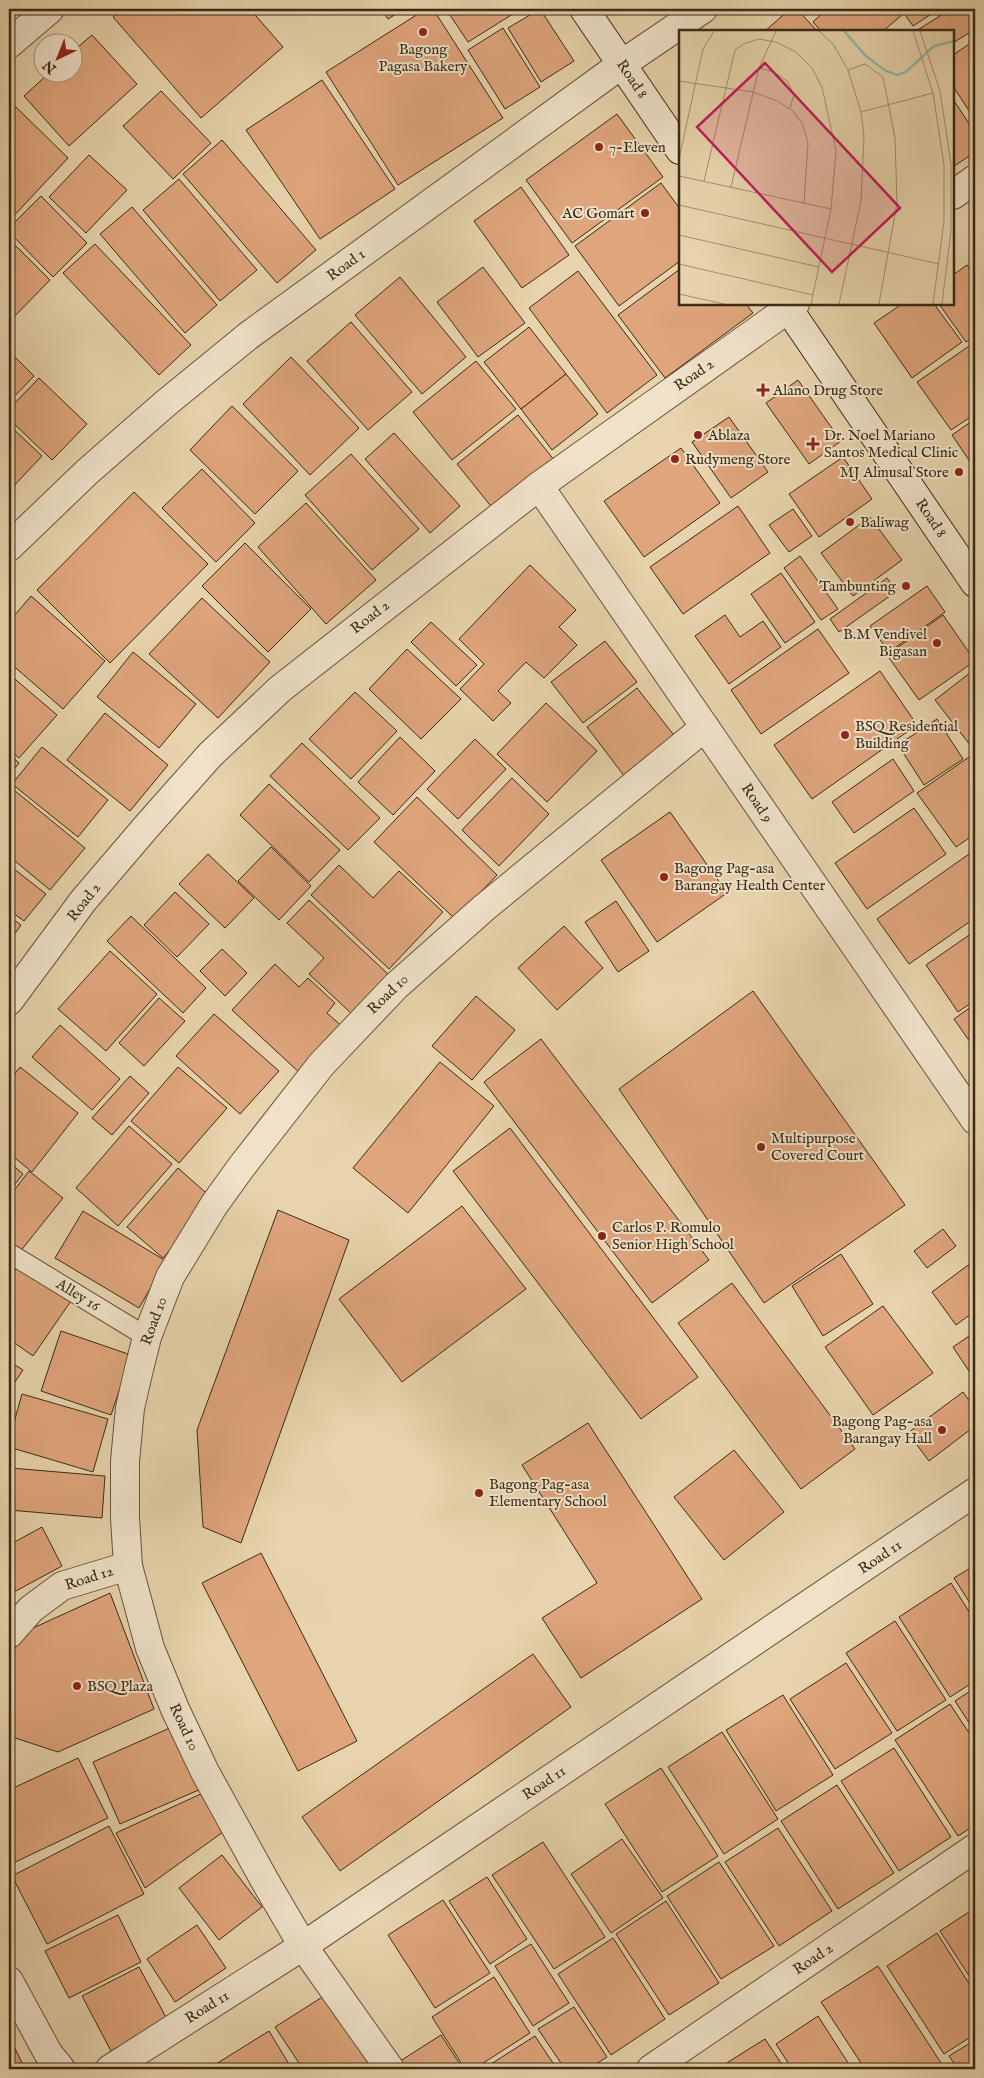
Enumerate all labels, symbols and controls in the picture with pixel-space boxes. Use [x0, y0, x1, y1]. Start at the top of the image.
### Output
marker: Bagong Pagasa Bakery [417, 26, 429, 38]
inset map [679, 30, 954, 305]
north arrow [32, 32, 82, 82]
place label: Bagong Pagasa Bakery [379, 40, 468, 76]
text: N [39, 56, 61, 78]
street label: Road 8 [612, 56, 652, 102]
place label: 7-Eleven [609, 138, 666, 157]
marker: 7-Eleven [593, 141, 605, 153]
place label: AC Gomart [561, 204, 635, 223]
marker: AC Gomart [639, 207, 651, 219]
street label: Road 1 [323, 245, 369, 285]
street label: Road 2 [670, 355, 718, 395]
place label: Alano Drug Store [772, 381, 883, 400]
marker: Alano Drug Store [757, 384, 769, 396]
place label: Ablaza [707, 426, 751, 445]
place label: Dr. Noel Mariano Santos Medical Clinic [824, 426, 958, 462]
marker: Ablaza [692, 429, 704, 441]
marker: Dr. Noel Mariano Santos Medical Clinic [806, 437, 820, 451]
place label: Rudymeng Store [685, 450, 791, 469]
marker: Rudymeng Store [669, 453, 681, 465]
place label: MJ Almusal Store [840, 463, 949, 482]
marker: MJ Almusal Store [953, 466, 965, 478]
street label: Road 8 [911, 495, 951, 541]
place label: Baliwag [860, 513, 910, 532]
marker: Baliwag [844, 516, 856, 528]
place label: Tambunting [819, 577, 897, 596]
marker: Tambunting [900, 580, 912, 592]
street label: Road 2 [347, 596, 393, 638]
place label: B.M Vendivel Bigasan [843, 625, 928, 661]
marker: B.M Vendivel Bigasan [931, 637, 943, 649]
place label: BSQ Residential Building [855, 717, 959, 753]
marker: BSQ Residential Building [839, 729, 851, 741]
street label: Road 9 [737, 780, 777, 826]
place label: Bagong Pag-asa Barangay Health Center [674, 859, 826, 895]
marker: Bagong Pag-asa Barangay Health Center [658, 871, 670, 883]
street label: Road 2 [63, 879, 105, 925]
street label: Road 10 [363, 970, 413, 1018]
place label: Multipurpose Covered Court [771, 1129, 864, 1165]
marker: Multipurpose Covered Court [755, 1141, 767, 1153]
place label: Carlos P. Romulo Senior High School [612, 1218, 735, 1254]
marker: Carlos P. Romulo Senior High School [596, 1230, 608, 1242]
street label: Alley 16 [52, 1274, 104, 1316]
street label: Road 10 [137, 1294, 171, 1348]
place label: Bagong Pag-asa Barangay Hall [832, 1412, 933, 1448]
marker: Bagong Pag-asa Barangay Hall [936, 1424, 948, 1436]
place label: Bagong Pag-asa Elementary School [489, 1475, 608, 1511]
marker: Bagong Pag-asa Elementary School [473, 1487, 485, 1499]
street label: Road 11 [855, 1536, 905, 1578]
street label: Road 12 [62, 1561, 116, 1595]
place label: BSQ Plaza [87, 1677, 153, 1696]
marker: BSQ Plaza [71, 1680, 83, 1692]
street label: Road 10 [165, 1700, 203, 1754]
street label: Road 11 [519, 1762, 569, 1804]
street label: Road 2 [789, 1939, 837, 1979]
street label: Road 11 [181, 1986, 233, 2028]

